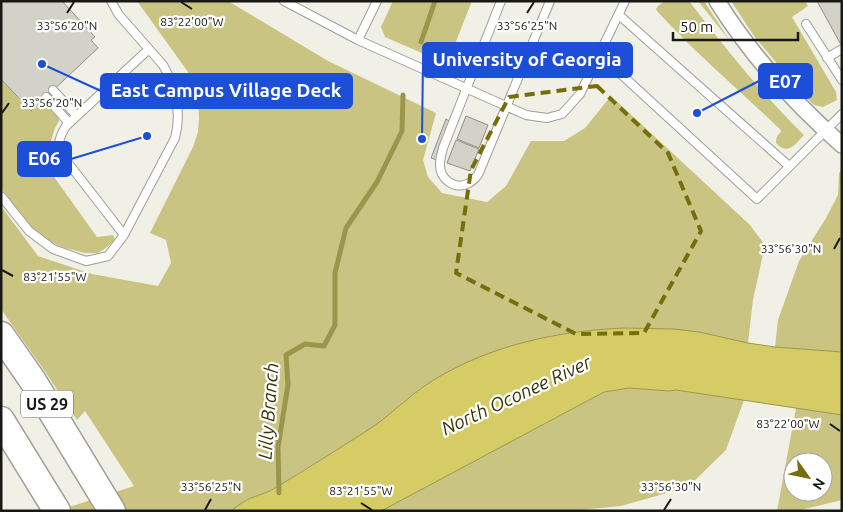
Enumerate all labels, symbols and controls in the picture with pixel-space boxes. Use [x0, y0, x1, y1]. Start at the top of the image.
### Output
scale bar [673, 10, 798, 42]
text: 83°22'00"W [160, 15, 224, 28]
text: 50 m [680, 18, 713, 35]
text: 33°56'20"N [37, 19, 97, 32]
text: 33°56'25"N [497, 19, 557, 32]
callout: University of Georgia [423, 43, 632, 77]
text: University of Georgia [432, 48, 622, 70]
callout: E07 [759, 64, 812, 98]
text: E07 [769, 70, 801, 92]
callout: East Campus Village Deck [101, 74, 352, 108]
text: East Campus Village Deck [111, 79, 342, 101]
text: 33°56'20"N [22, 96, 82, 109]
callout: E06 [18, 142, 71, 176]
text: E06 [28, 147, 60, 169]
text: 33°56'30"N [761, 242, 821, 255]
text: 83°21'55"W [23, 270, 87, 283]
water label: North Oconee River [438, 350, 595, 439]
water label: Lilly Branch [254, 362, 282, 460]
road number: US 29 [21, 390, 73, 418]
text: 83°22'00"W [756, 417, 820, 430]
north arrow [783, 452, 833, 502]
text: N [809, 475, 828, 493]
text: 33°56'25"N [181, 480, 241, 493]
text: 33°56'30"N [641, 480, 701, 493]
text: 83°21'55"W [329, 484, 393, 497]

